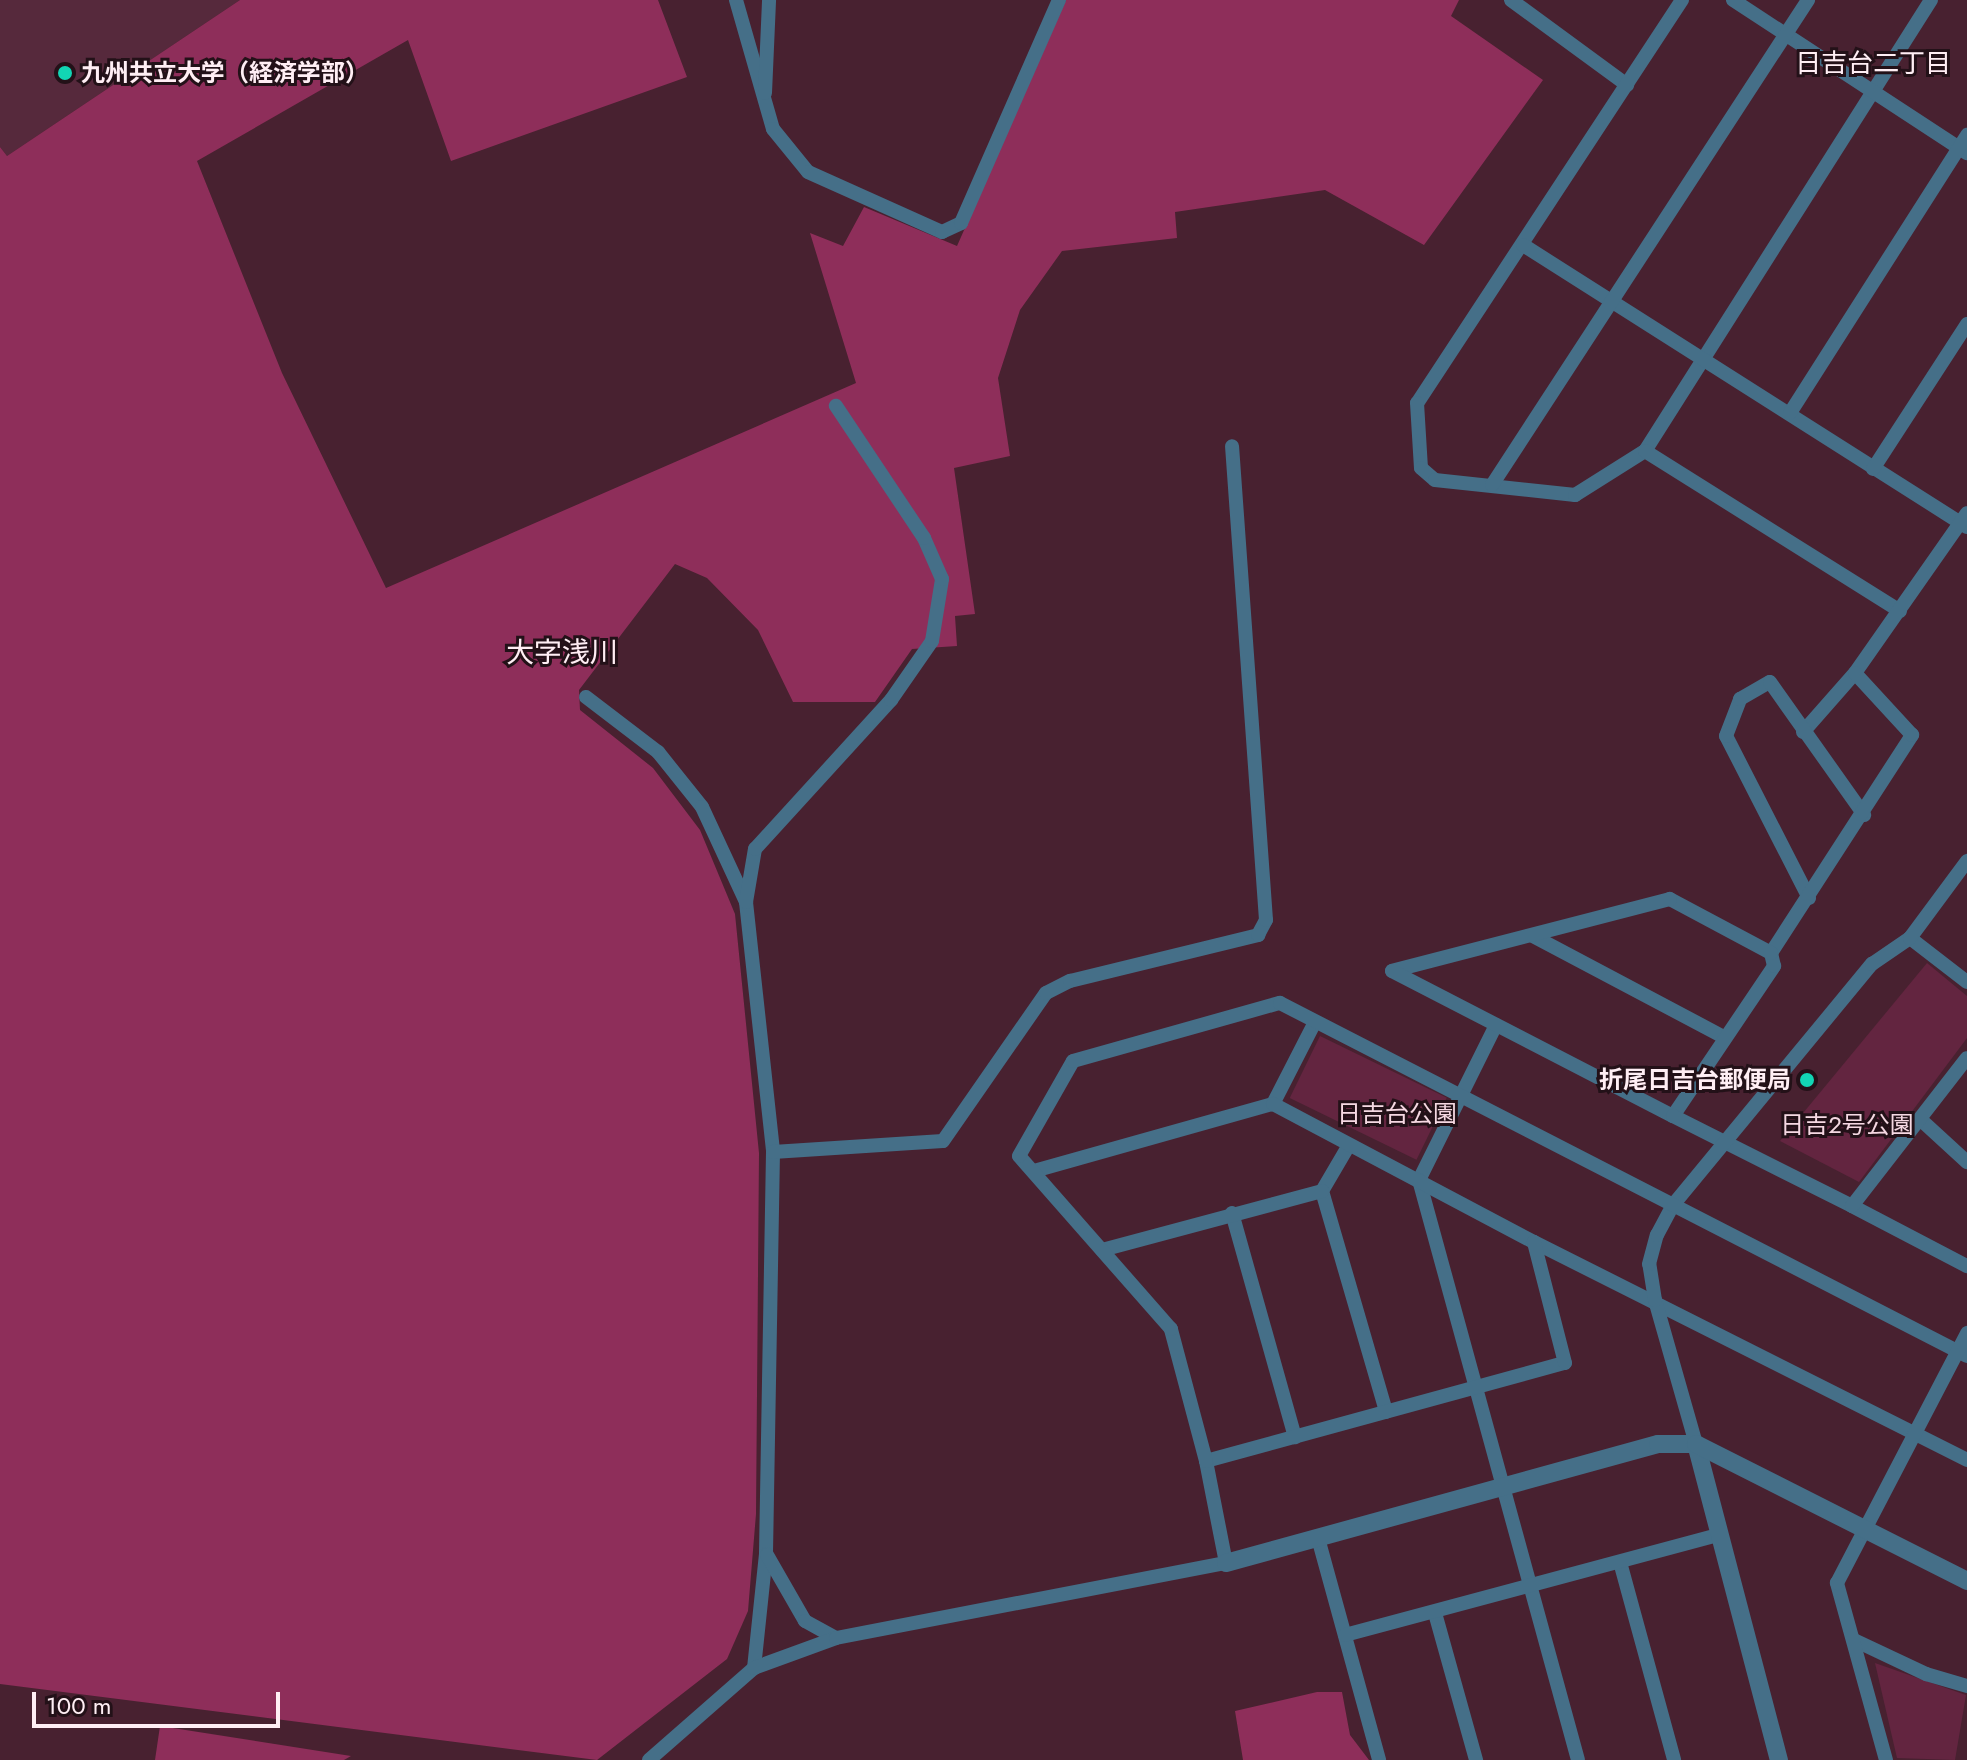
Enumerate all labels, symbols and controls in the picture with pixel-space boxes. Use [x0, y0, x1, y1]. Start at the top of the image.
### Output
district label: 日吉台二丁目 [1795, 48, 1951, 80]
place label: 九州共立大学（経済学部） [81, 59, 369, 87]
marker: 九州共立大学（経済学部） [56, 64, 74, 82]
district label: 大字浅川 [506, 636, 618, 670]
place label: 折尾日吉台郵便局 [1599, 1066, 1791, 1094]
marker: 折尾日吉台郵便局 [1798, 1071, 1816, 1089]
park label: 日吉台公園 [1337, 1100, 1457, 1128]
park label: 日吉2号公園 [1780, 1111, 1914, 1139]
scale bar [36, 1676, 284, 1726]
text: 100 m [46, 1688, 112, 1723]

